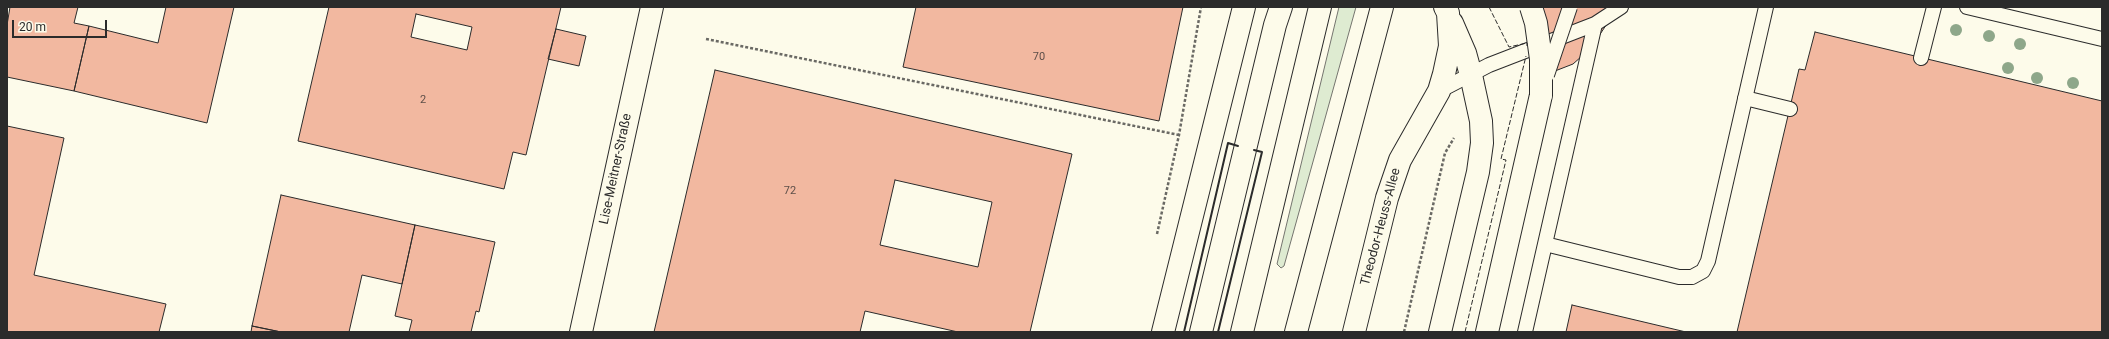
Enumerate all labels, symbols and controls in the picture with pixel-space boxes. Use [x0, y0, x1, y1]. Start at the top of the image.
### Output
scale bar [14, 12, 109, 38]
text: 20 m [19, 20, 46, 34]
house number: 70 [1033, 50, 1045, 64]
house number: 2 [420, 93, 426, 107]
street label: Lise-Meitner-Straße [597, 112, 635, 226]
street label: Theodor-Heuss-Allee [1358, 167, 1404, 287]
house number: 72 [784, 184, 796, 198]

